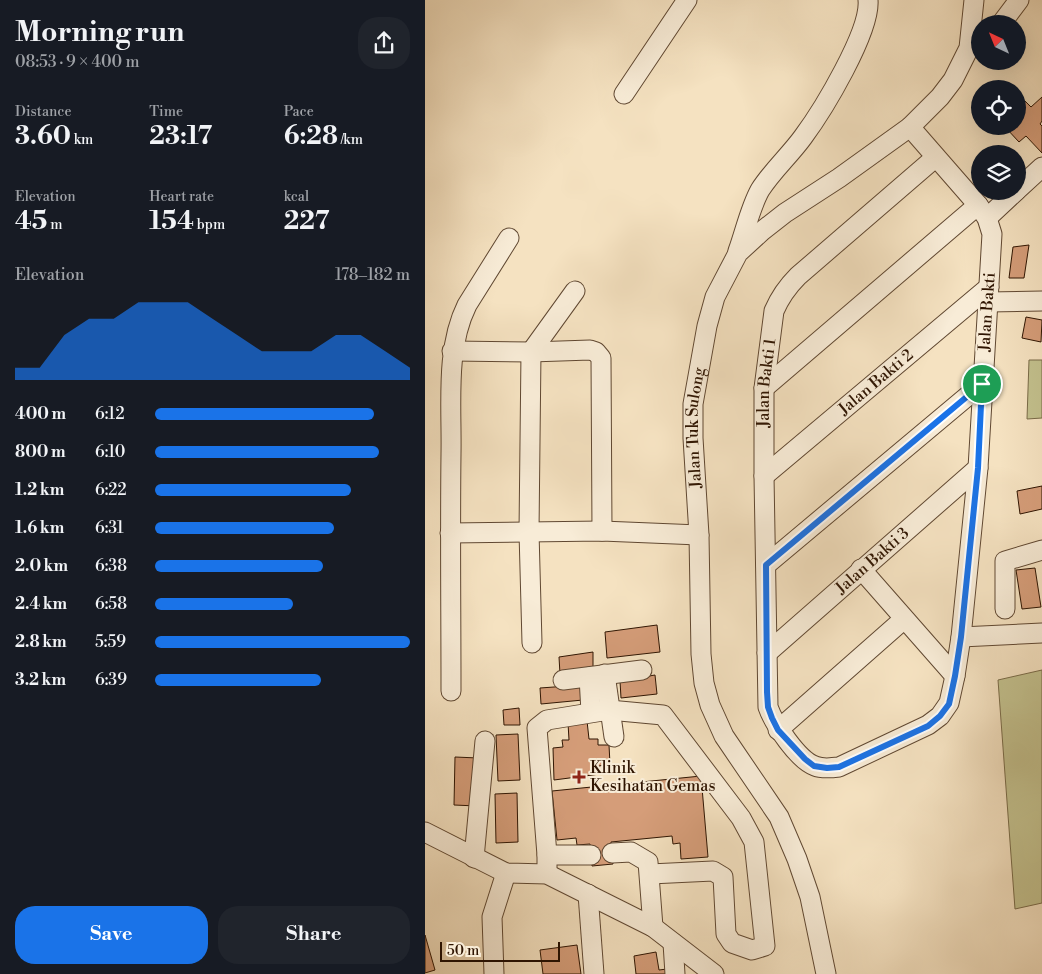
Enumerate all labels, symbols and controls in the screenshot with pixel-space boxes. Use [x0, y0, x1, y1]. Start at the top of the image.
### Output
text: Morning run [15, 15, 184, 50]
north arrow [971, 15, 1026, 70]
map controls [971, 15, 1026, 200]
button: share [358, 17, 410, 69]
text: 08:53 · 9 × 400 m [15, 52, 140, 72]
button: locate [971, 80, 1026, 135]
text: Distance [15, 103, 72, 121]
text: Time [149, 103, 183, 121]
text: Pace [284, 103, 314, 121]
text: 3.60 [15, 121, 71, 152]
text: 23:17 [149, 121, 212, 152]
text: 6:28 [284, 121, 338, 152]
text: km [71, 131, 93, 149]
text: /km [338, 131, 363, 149]
button: layers [971, 145, 1026, 200]
text: Elevation [15, 188, 76, 206]
text: Heart rate [149, 188, 214, 206]
text: kcal [284, 188, 309, 206]
text: 45 [15, 206, 47, 237]
text: 154 [149, 206, 194, 237]
text: 227 [284, 206, 329, 237]
text: m [47, 216, 62, 234]
text: bpm [194, 216, 225, 234]
text: Elevation [15, 265, 84, 285]
text: 178–182 m [335, 265, 410, 285]
street label: Jalan Bakti [974, 272, 1000, 353]
street label: Jalan Bakti 1 [754, 337, 780, 429]
street label: Jalan Bakti 2 [833, 345, 917, 420]
pin [961, 363, 1003, 405]
street label: Jalan Tuk Sulong [683, 365, 710, 490]
icon: arrive [968, 370, 996, 398]
text: 400 m [15, 404, 66, 424]
text: 6:12 [95, 404, 125, 424]
text: 800 m [15, 442, 66, 462]
text: 6:10 [95, 442, 125, 462]
text: 1.2 km [15, 480, 64, 500]
text: 6:22 [95, 480, 127, 500]
text: 1.6 km [15, 518, 64, 538]
text: 6:31 [95, 518, 124, 538]
street label: Jalan Bakti 3 [831, 523, 913, 599]
text: 2.0 km [15, 556, 68, 576]
text: 6:38 [95, 556, 127, 576]
text: 2.4 km [15, 594, 67, 614]
text: 6:58 [95, 594, 127, 614]
text: 2.8 km [15, 632, 67, 652]
text: 5:59 [95, 632, 126, 652]
text: 3.2 km [15, 670, 66, 690]
text: 6:39 [95, 670, 127, 690]
place label: Klinik Kesihatan Gemas [590, 758, 715, 796]
marker: Klinik Kesihatan Gemas [572, 770, 586, 784]
button: Save [15, 906, 208, 964]
button: Share [218, 906, 410, 964]
scale bar [440, 939, 560, 962]
text: 50 m [447, 942, 479, 960]

